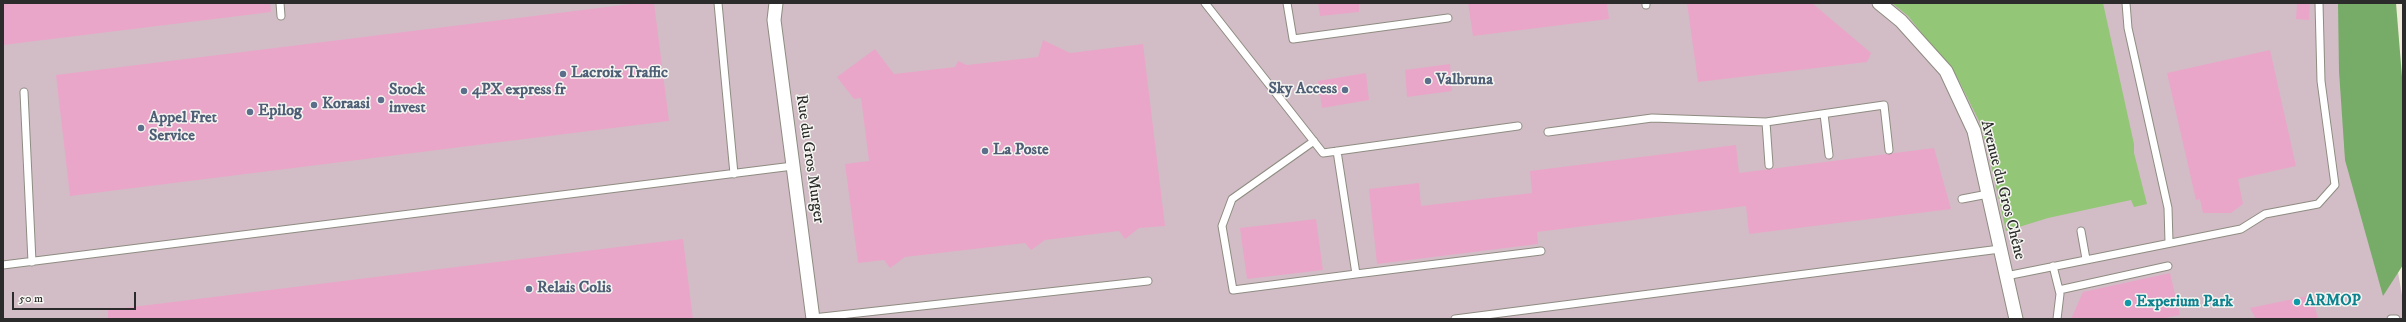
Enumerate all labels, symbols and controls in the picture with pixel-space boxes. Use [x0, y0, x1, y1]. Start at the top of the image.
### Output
place label: Lacroix Traffic [571, 64, 668, 84]
marker: Lacroix Traffic [558, 69, 568, 79]
place label: Valbruna [1436, 71, 1493, 91]
marker: Valbruna [1423, 76, 1433, 86]
place label: Sky Access [1268, 80, 1337, 100]
place label: Stock invest [389, 81, 426, 119]
place label: 4PX express fr [472, 81, 566, 101]
marker: Sky Access [1340, 85, 1350, 95]
marker: 4PX express fr [459, 86, 469, 96]
street label: Rue du Gros Murger [790, 93, 828, 225]
place label: Koraasi [322, 95, 370, 115]
marker: Stock invest [376, 95, 386, 105]
marker: Koraasi [309, 100, 319, 110]
place label: Epilog [258, 102, 302, 122]
marker: Epilog [245, 107, 255, 117]
place label: Appel Fret Service [149, 109, 217, 147]
street label: Avenue du Gros Chêne [1975, 118, 2029, 262]
marker: Appel Fret Service [136, 123, 146, 133]
place label: La Poste [993, 141, 1049, 161]
marker: La Poste [980, 146, 990, 156]
place label: Relais Colis [537, 279, 611, 299]
scale bar [14, 284, 138, 310]
marker: Relais Colis [524, 284, 534, 294]
text: 50 m [19, 291, 43, 306]
place label: ARMOP [2305, 292, 2361, 312]
place label: Experium Park [2136, 293, 2233, 313]
marker: ARMOP [2292, 297, 2302, 307]
marker: Experium Park [2123, 298, 2133, 308]

